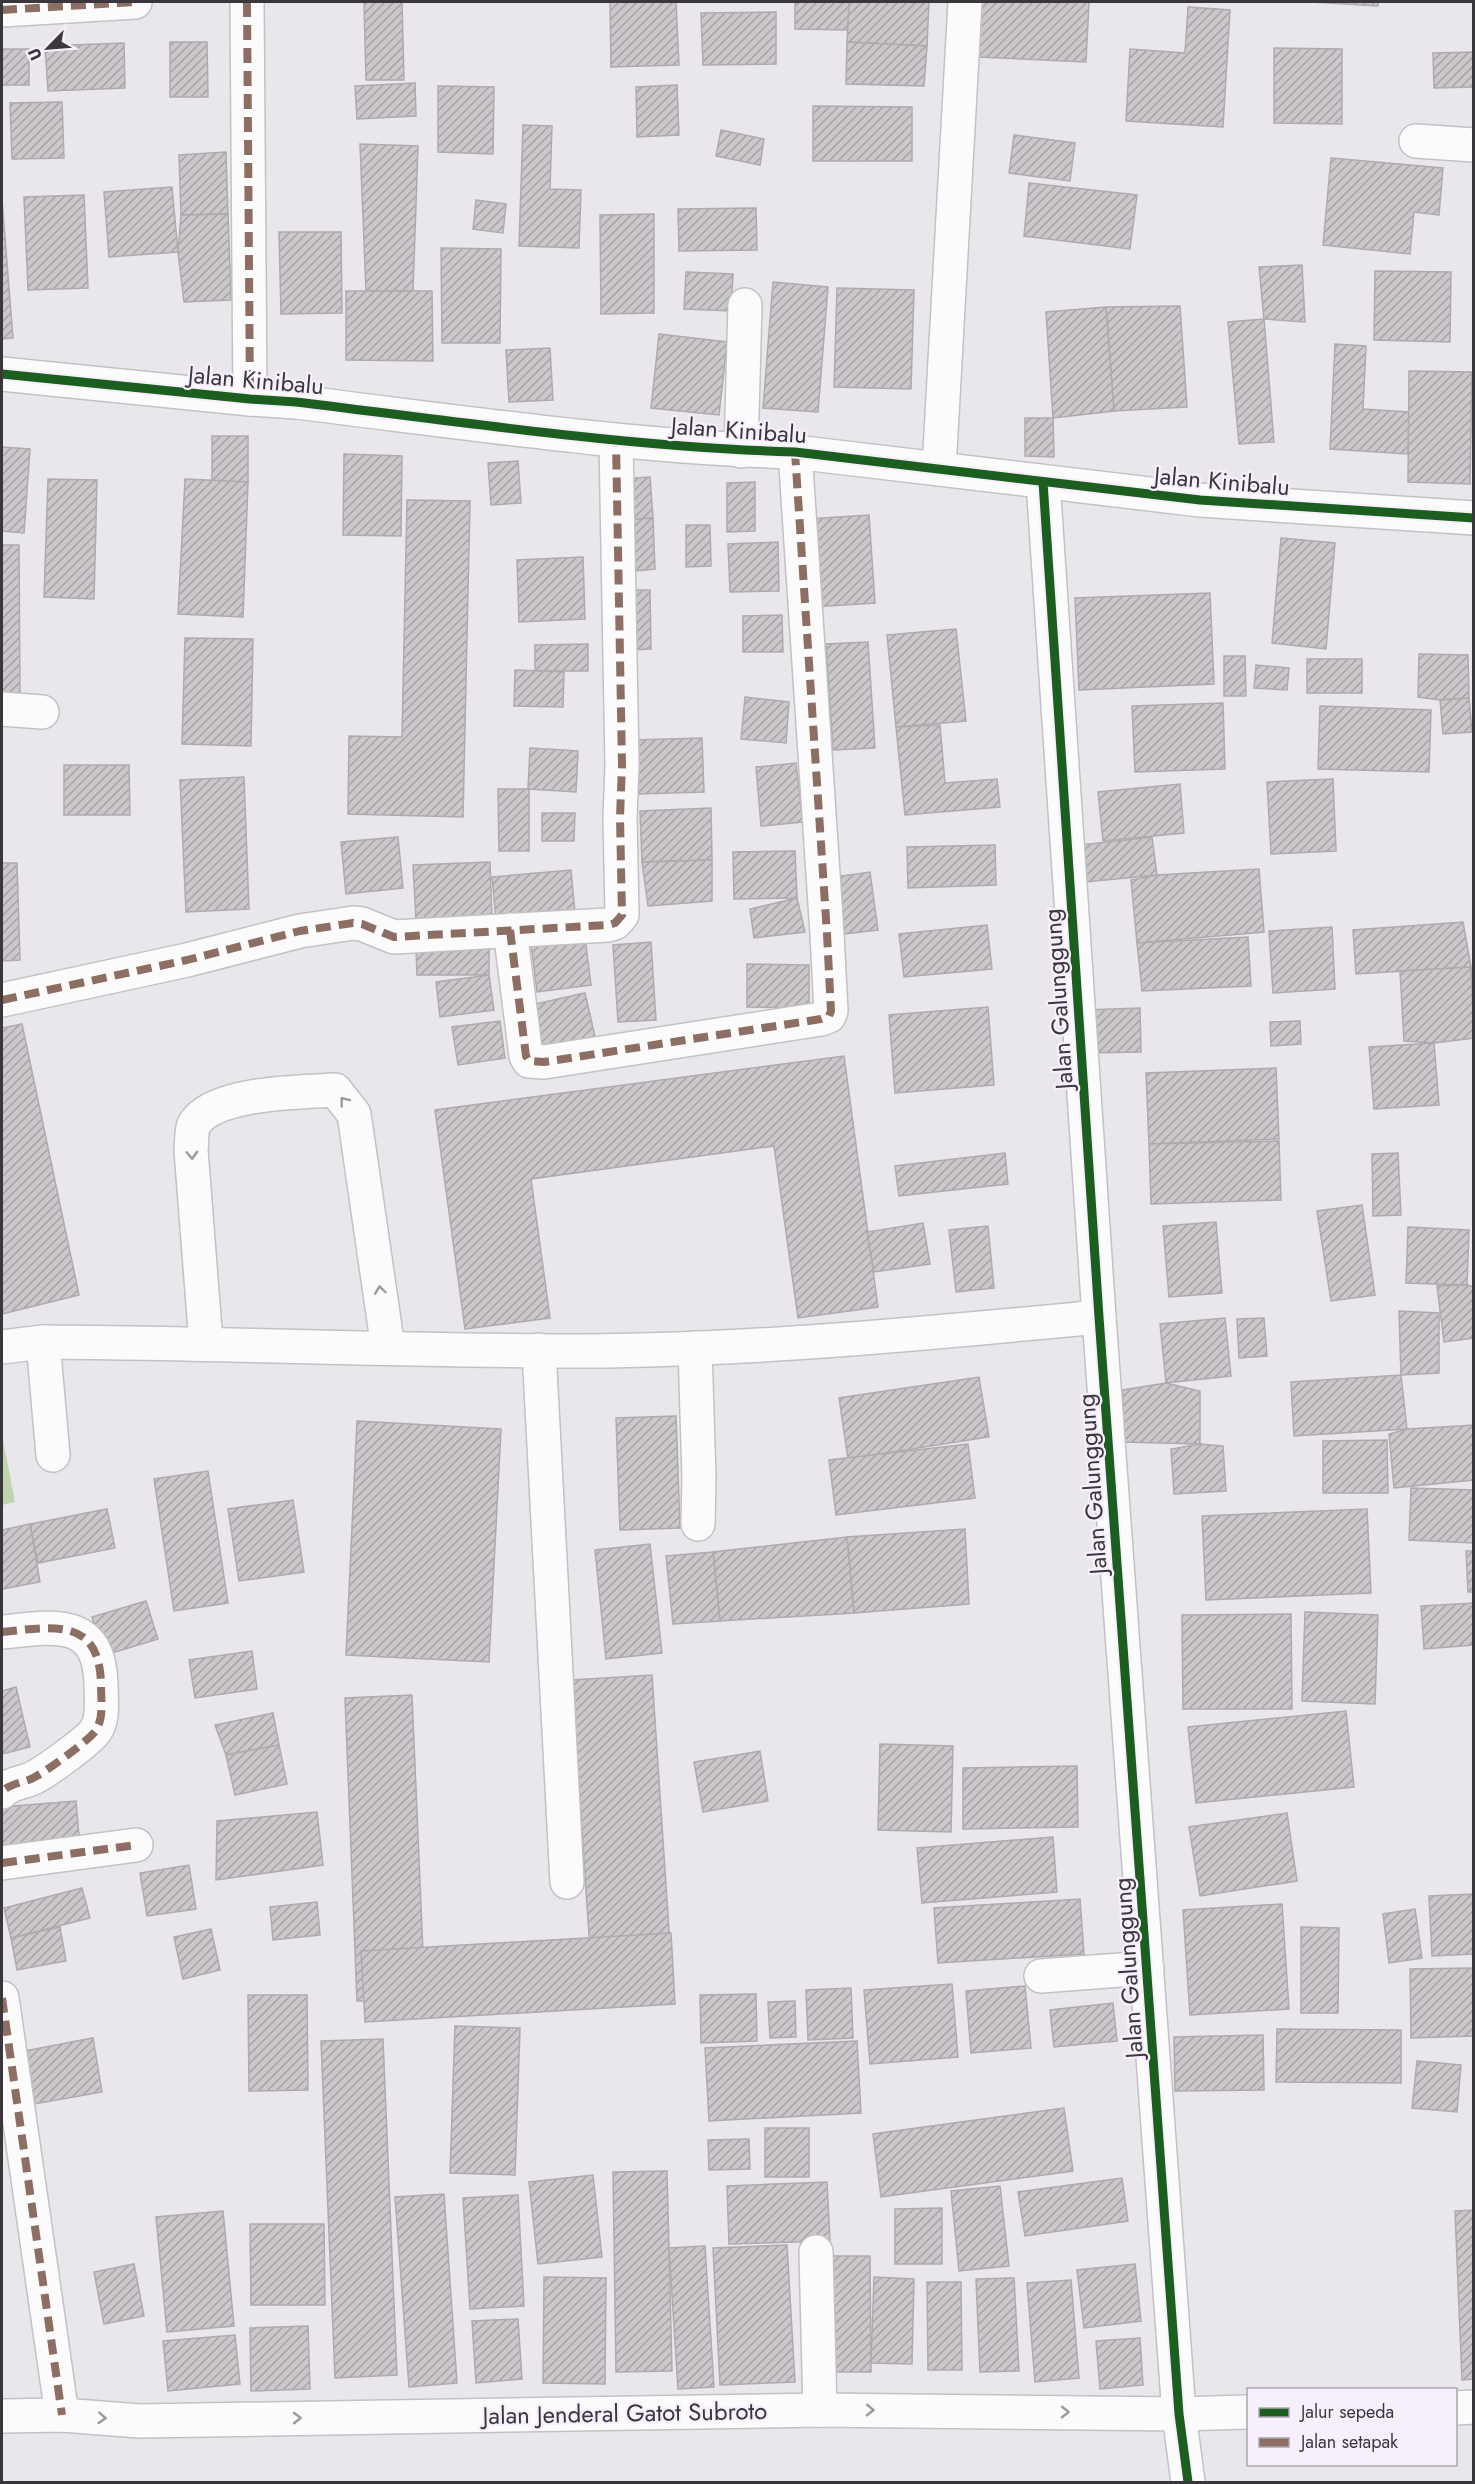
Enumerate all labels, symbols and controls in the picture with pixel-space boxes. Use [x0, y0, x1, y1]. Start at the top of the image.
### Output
north arrow [18, 18, 78, 78]
text: U [22, 44, 48, 64]
street label: Jalan Kinibalu [184, 356, 325, 403]
street label: Jalan Kinibalu [667, 408, 808, 452]
street label: Jalan Kinibalu [1150, 457, 1291, 504]
street label: Jalan Galunggung [1034, 907, 1082, 1094]
one-way arrow [340, 1096, 351, 1107]
one-way arrow [186, 1151, 198, 1160]
one-way arrow [375, 1285, 387, 1295]
street label: Jalan Galunggung [1068, 1392, 1116, 1579]
street label: Jalan Galunggung [1104, 1876, 1152, 2063]
legend [1247, 2388, 1457, 2466]
street label: Jalan Jenderal Gatot Subroto [479, 2393, 768, 2433]
text: Jalur sepeda [1299, 2399, 1394, 2425]
one-way arrow [865, 2404, 874, 2416]
one-way arrow [1060, 2406, 1069, 2419]
one-way arrow [97, 2411, 106, 2424]
one-way arrow [292, 2412, 301, 2425]
text: Jalan setapak [1299, 2429, 1398, 2455]

